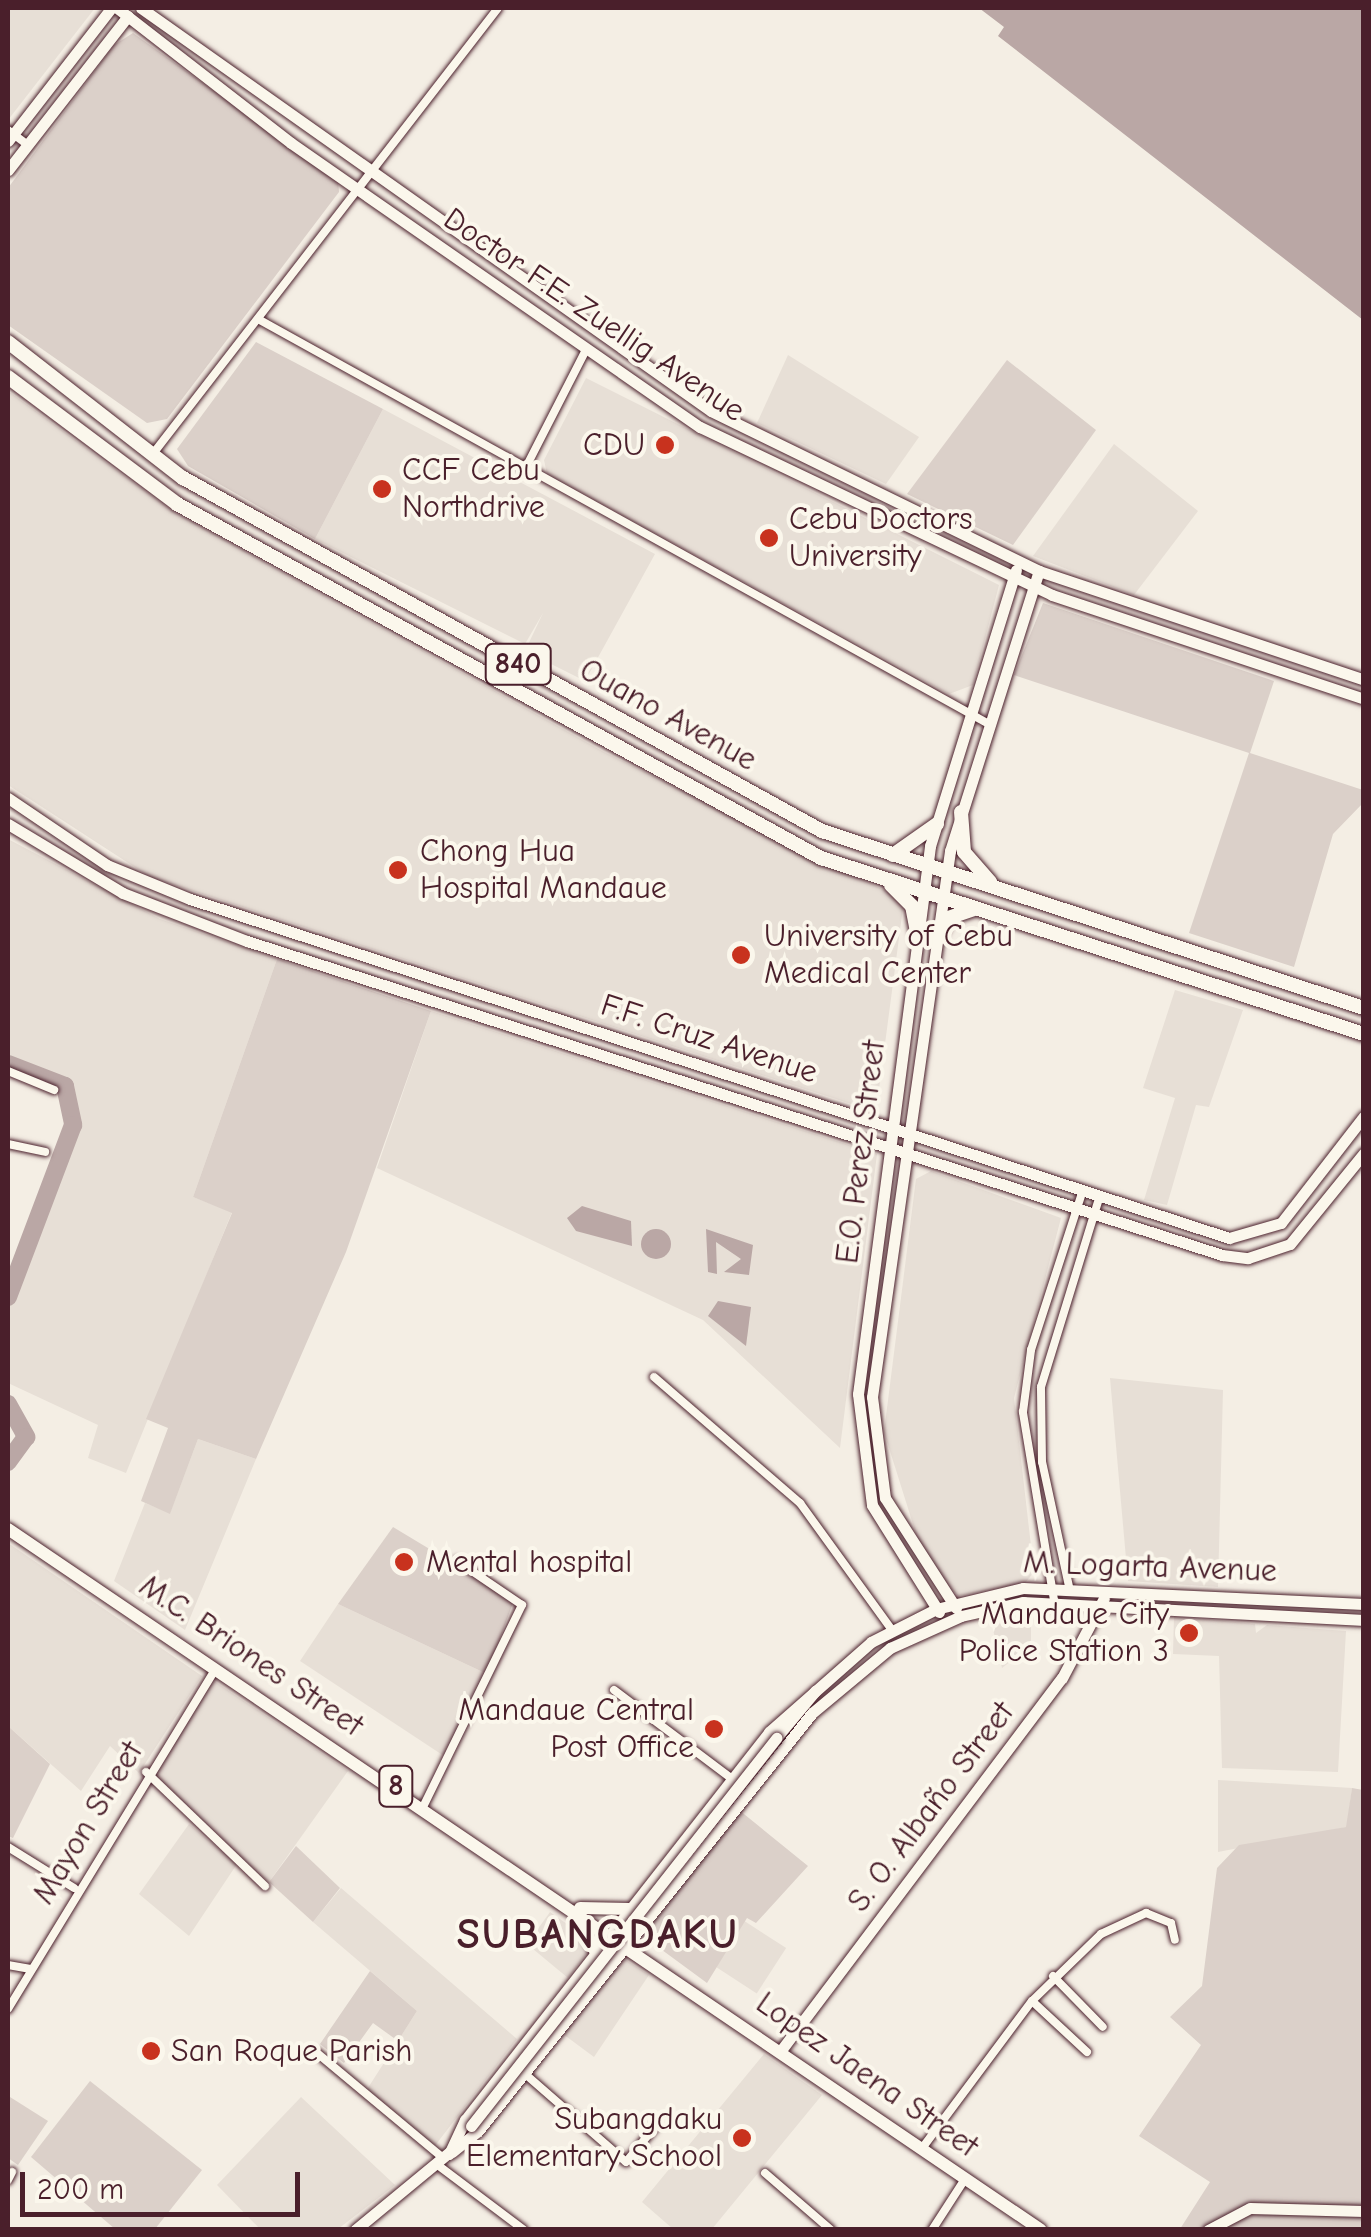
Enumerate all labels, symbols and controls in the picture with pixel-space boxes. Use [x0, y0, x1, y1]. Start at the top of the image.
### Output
street label: Doctor F.E. Zuellig Avenue [436, 200, 752, 430]
place label: CDU [583, 426, 645, 464]
marker: CDU [654, 434, 676, 456]
place label: CCF Cebu Northdrive [402, 452, 545, 527]
marker: CCF Cebu Northdrive [371, 478, 393, 500]
place label: Cebu Doctors University [789, 501, 972, 576]
marker: Cebu Doctors University [758, 527, 780, 549]
road number: 840 [483, 639, 553, 689]
street label: Ouano Avenue [573, 651, 763, 779]
place label: Chong Hua Hospital Mandaue [420, 833, 667, 908]
marker: Chong Hua Hospital Mandaue [385, 857, 411, 883]
place label: University of Cebu Medical Center [764, 918, 1013, 993]
marker: University of Cebu Medical Center [728, 942, 754, 968]
street label: F.F. Cruz Avenue [596, 986, 822, 1092]
street label: E.O. Perez Street [828, 1038, 894, 1266]
place label: Mental hospital [426, 1543, 632, 1581]
street label: M. Logarta Avenue [1022, 1543, 1278, 1591]
marker: Mental hospital [391, 1549, 417, 1575]
street label: M.C. Briones Street [132, 1567, 370, 1745]
place label: Mandaue City Police Station 3 [959, 1596, 1169, 1671]
marker: Mandaue City Police Station 3 [1178, 1622, 1200, 1644]
place label: Mandaue Central Post Office [458, 1692, 694, 1767]
street label: S. O. Albaño Street [840, 1694, 1022, 1920]
marker: Mandaue Central Post Office [703, 1718, 725, 1740]
street label: Mayon Street [25, 1735, 151, 1911]
road number: 8 [376, 1761, 416, 1811]
district label: SUBANGDAKU [457, 1910, 739, 1960]
street label: Lopez Jaena Street [749, 1984, 985, 2166]
place label: San Roque Parish [171, 2032, 412, 2070]
marker: San Roque Parish [140, 2040, 162, 2062]
place label: Subangdaku Elementary School [466, 2101, 722, 2176]
marker: Subangdaku Elementary School [731, 2127, 753, 2149]
scale bar [25, 2152, 305, 2214]
text: 200 m [37, 2172, 124, 2207]

